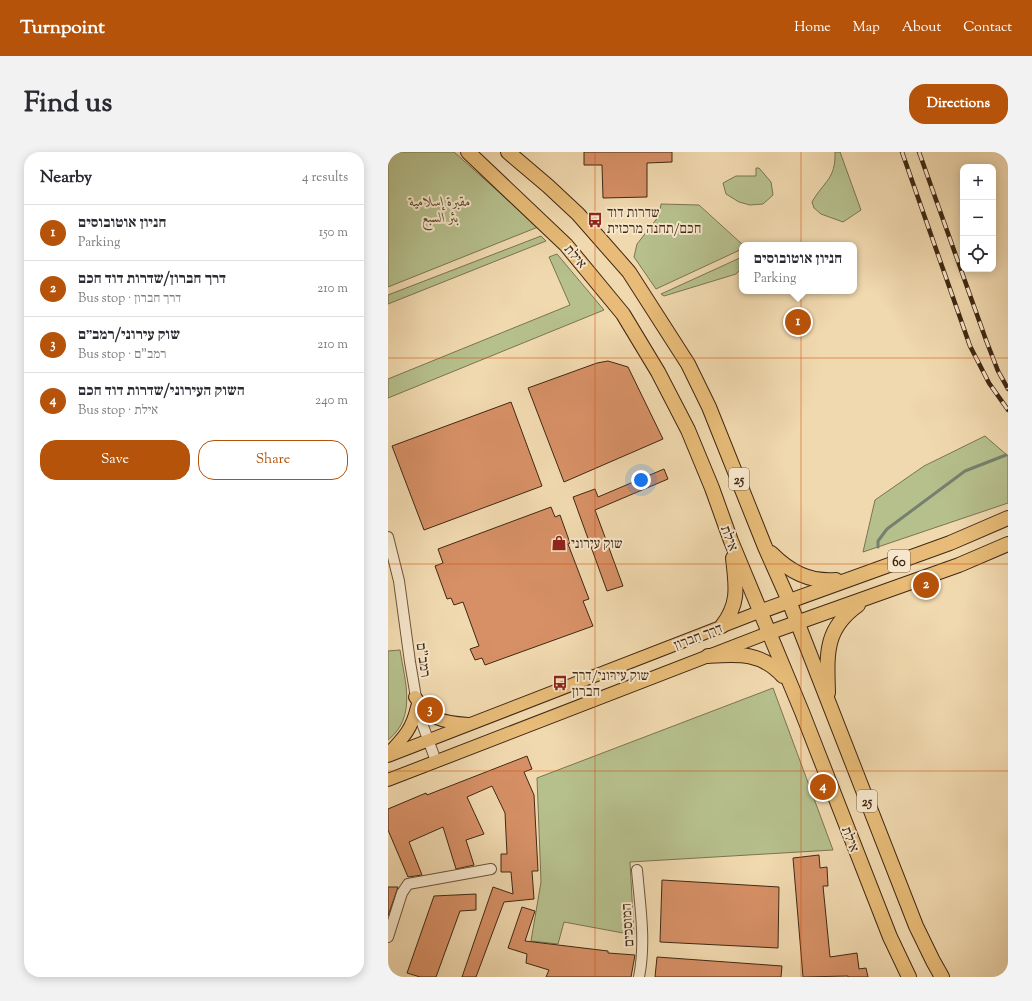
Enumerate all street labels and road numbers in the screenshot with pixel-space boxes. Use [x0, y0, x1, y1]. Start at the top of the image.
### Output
street label: אילת [558, 241, 590, 274]
road number: 25 [729, 468, 749, 490]
street label: אילת [714, 523, 742, 554]
road number: 60 [888, 550, 910, 572]
street label: דרך חברון [671, 619, 726, 656]
street label: רמב"ם [410, 642, 434, 679]
road number: 25 [857, 790, 877, 812]
street label: אילת [835, 824, 863, 855]
street label: המוסכים [617, 902, 641, 947]

